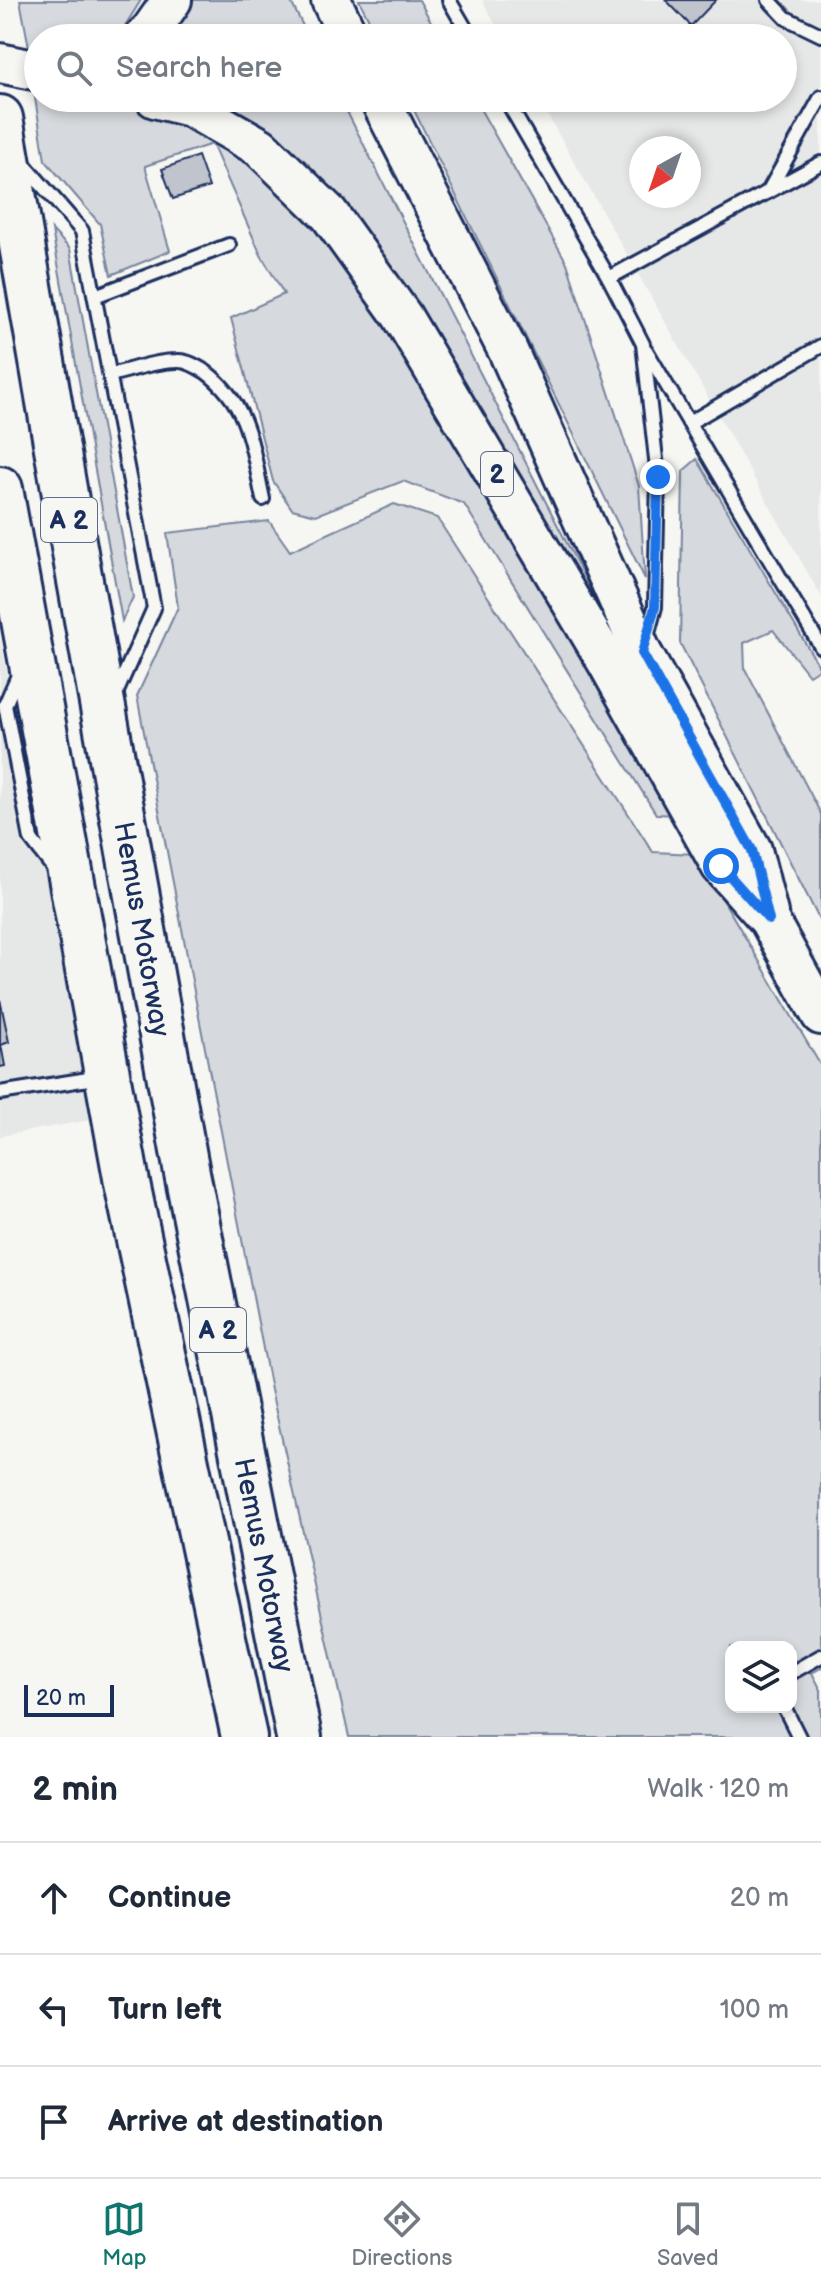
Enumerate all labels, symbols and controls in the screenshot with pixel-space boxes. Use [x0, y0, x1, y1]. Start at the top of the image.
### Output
search box [24, 24, 797, 112]
icon: search [52, 46, 96, 90]
text: Search here [116, 50, 282, 86]
north arrow [629, 136, 701, 208]
road number: 2 [481, 452, 513, 496]
route end [640, 459, 676, 495]
road number: A 2 [41, 498, 97, 542]
street label: Hemus Motorway [106, 819, 177, 1040]
route start [703, 848, 739, 884]
road number: A 2 [190, 1308, 246, 1352]
street label: Hemus Motorway [227, 1455, 301, 1676]
map controls [725, 1641, 797, 1713]
button: layers [725, 1641, 797, 1713]
scale bar [24, 1681, 114, 1717]
text: 20 m [36, 1685, 86, 1712]
text: 2 min [32, 1769, 118, 1810]
text: Walk · 120 m [647, 1774, 789, 1805]
icon: ahead [32, 1876, 76, 1920]
text: Continue [108, 1880, 231, 1916]
text: 20 m [730, 1883, 789, 1914]
icon: left [32, 1988, 76, 2032]
text: Turn left [108, 1992, 222, 2028]
text: 100 m [720, 1995, 789, 2026]
icon: arrive [32, 2100, 76, 2144]
text: Arrive at destination [108, 2104, 384, 2140]
tab: Map [102, 2197, 147, 2272]
tab: Directions [351, 2197, 452, 2272]
tab: Saved [657, 2197, 719, 2272]

